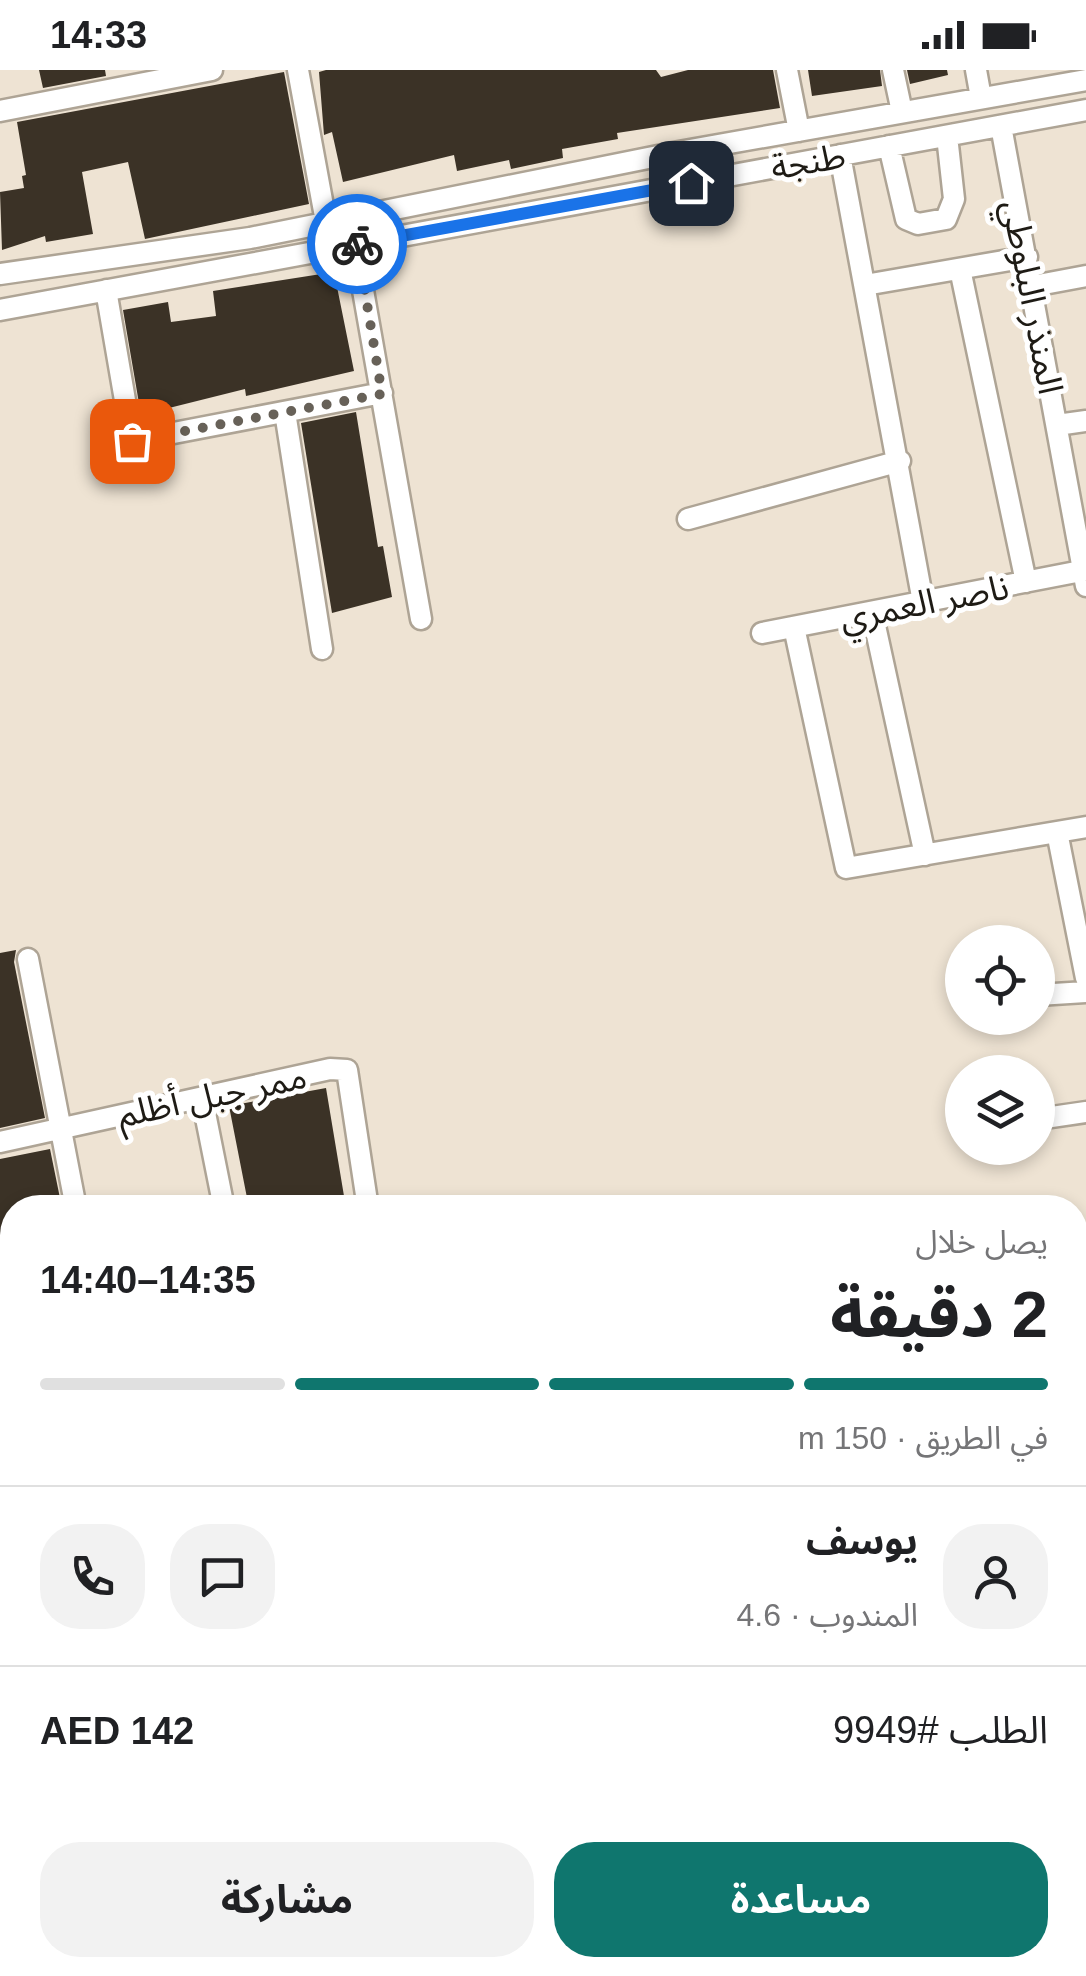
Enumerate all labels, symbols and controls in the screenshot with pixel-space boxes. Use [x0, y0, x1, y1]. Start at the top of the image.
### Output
text: 14:33 [50, 14, 147, 56]
street label: طنجة [768, 135, 848, 187]
pin [649, 141, 734, 226]
icon: home [664, 156, 719, 211]
courier [307, 194, 407, 294]
street label: المنذر البلوطي [987, 197, 1071, 399]
icon: bike [330, 217, 385, 272]
pin [90, 399, 175, 484]
icon: bag [105, 414, 160, 469]
street label: ناصر العمري [836, 567, 1013, 645]
map controls [945, 925, 1055, 1165]
button: locate [945, 925, 1055, 1035]
street label: ممر جبل أظلم [114, 1055, 312, 1142]
button: layers [945, 1055, 1055, 1165]
text: يصل خلال [916, 1224, 1048, 1260]
text: 14:35–14:40 [40, 1259, 256, 1301]
text: 2 دقيقة [830, 1278, 1048, 1351]
text: في الطريق · 150 m [798, 1420, 1048, 1456]
text: يوسف [806, 1520, 918, 1562]
button: phone [40, 1524, 145, 1629]
button: chat [170, 1524, 275, 1629]
button: person [943, 1524, 1048, 1629]
text: المندوب · 4.6 [737, 1597, 918, 1633]
text: الطلب #9949 [833, 1709, 1048, 1751]
text: AED 142 [40, 1710, 194, 1752]
button: مشاركة [40, 1842, 534, 1957]
button: مساعدة [554, 1842, 1048, 1957]

